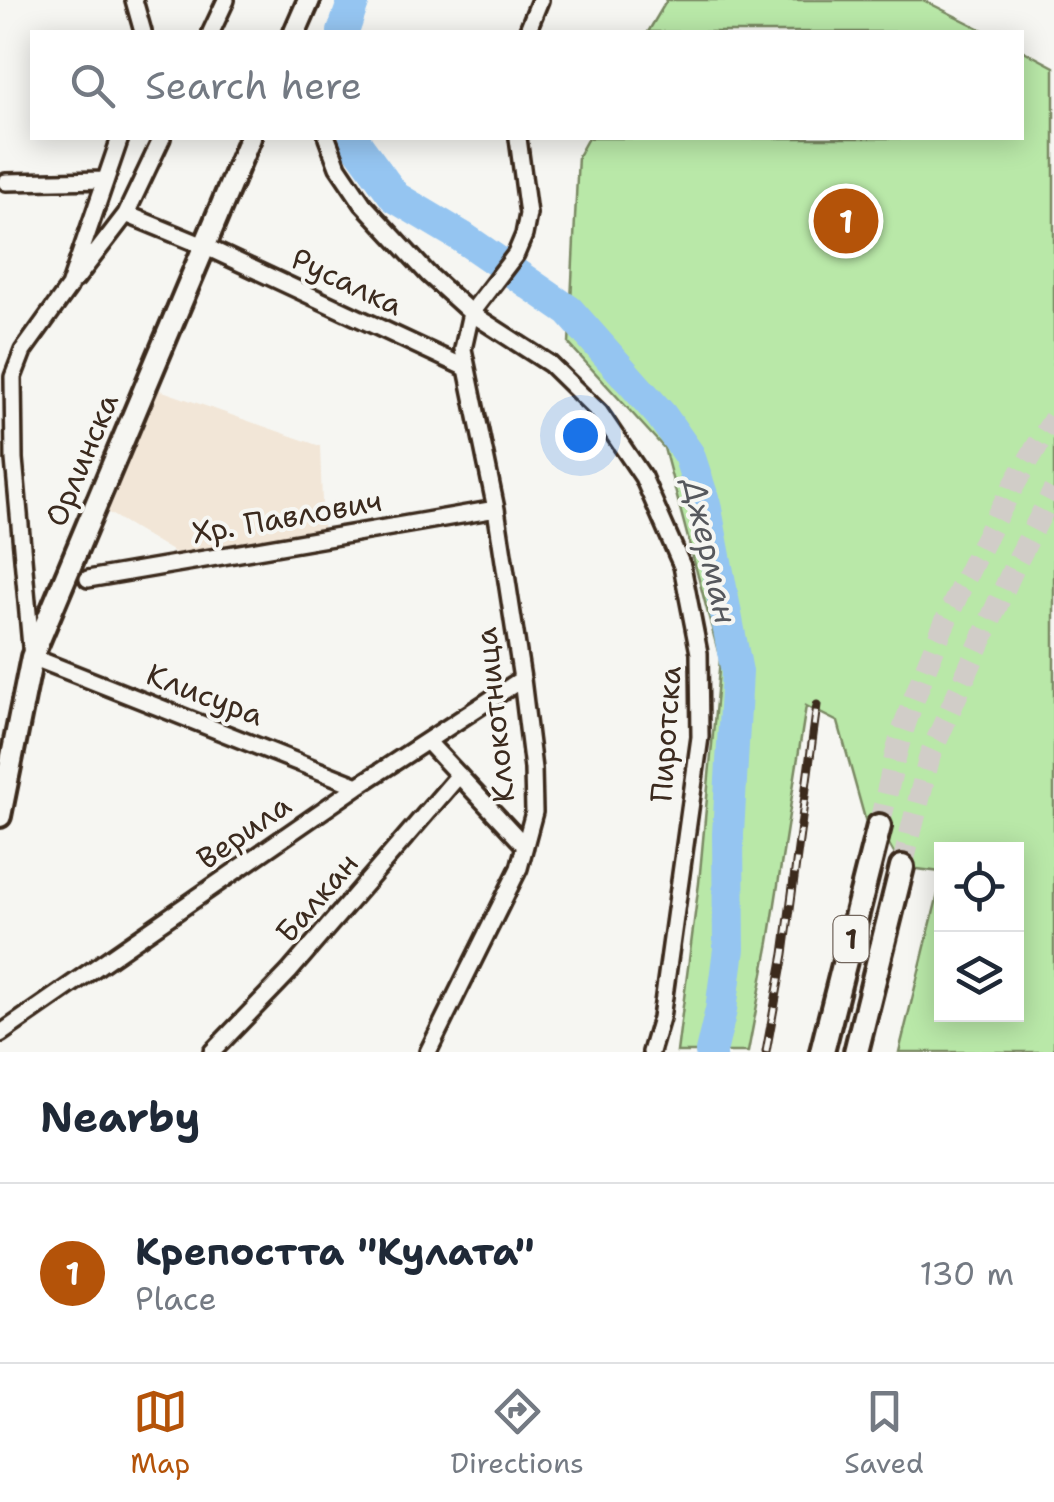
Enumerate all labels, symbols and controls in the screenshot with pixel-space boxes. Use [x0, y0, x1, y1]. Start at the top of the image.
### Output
search box [30, 30, 1024, 140]
icon: search [65, 58, 120, 113]
text: Search here [145, 60, 362, 111]
pin: 1 [814, 184, 878, 258]
street label: Русалка [285, 238, 410, 325]
street label: Орлинска [35, 387, 128, 533]
your location [555, 410, 606, 461]
water label: Джерман [672, 472, 748, 628]
street label: Хр. Павлович [189, 480, 385, 553]
street label: Клокотница [465, 625, 524, 805]
street label: Клисура [141, 653, 270, 736]
street label: Пиротска [640, 664, 691, 803]
street label: Верила [189, 784, 299, 879]
map controls [934, 842, 1024, 1022]
button: locate [934, 842, 1024, 932]
street label: Балкан [266, 844, 367, 951]
road number: 1 [834, 916, 868, 962]
button: layers [934, 932, 1024, 1022]
text: Nearby [40, 1089, 200, 1145]
text: Крепостта "Кулата" [135, 1226, 535, 1277]
text: 1 [65, 1252, 80, 1295]
text: 130 m [919, 1252, 1014, 1295]
text: Place [135, 1277, 217, 1320]
tab: Map [130, 1384, 190, 1482]
tab: Directions [451, 1384, 584, 1482]
tab: Saved [844, 1384, 924, 1482]

